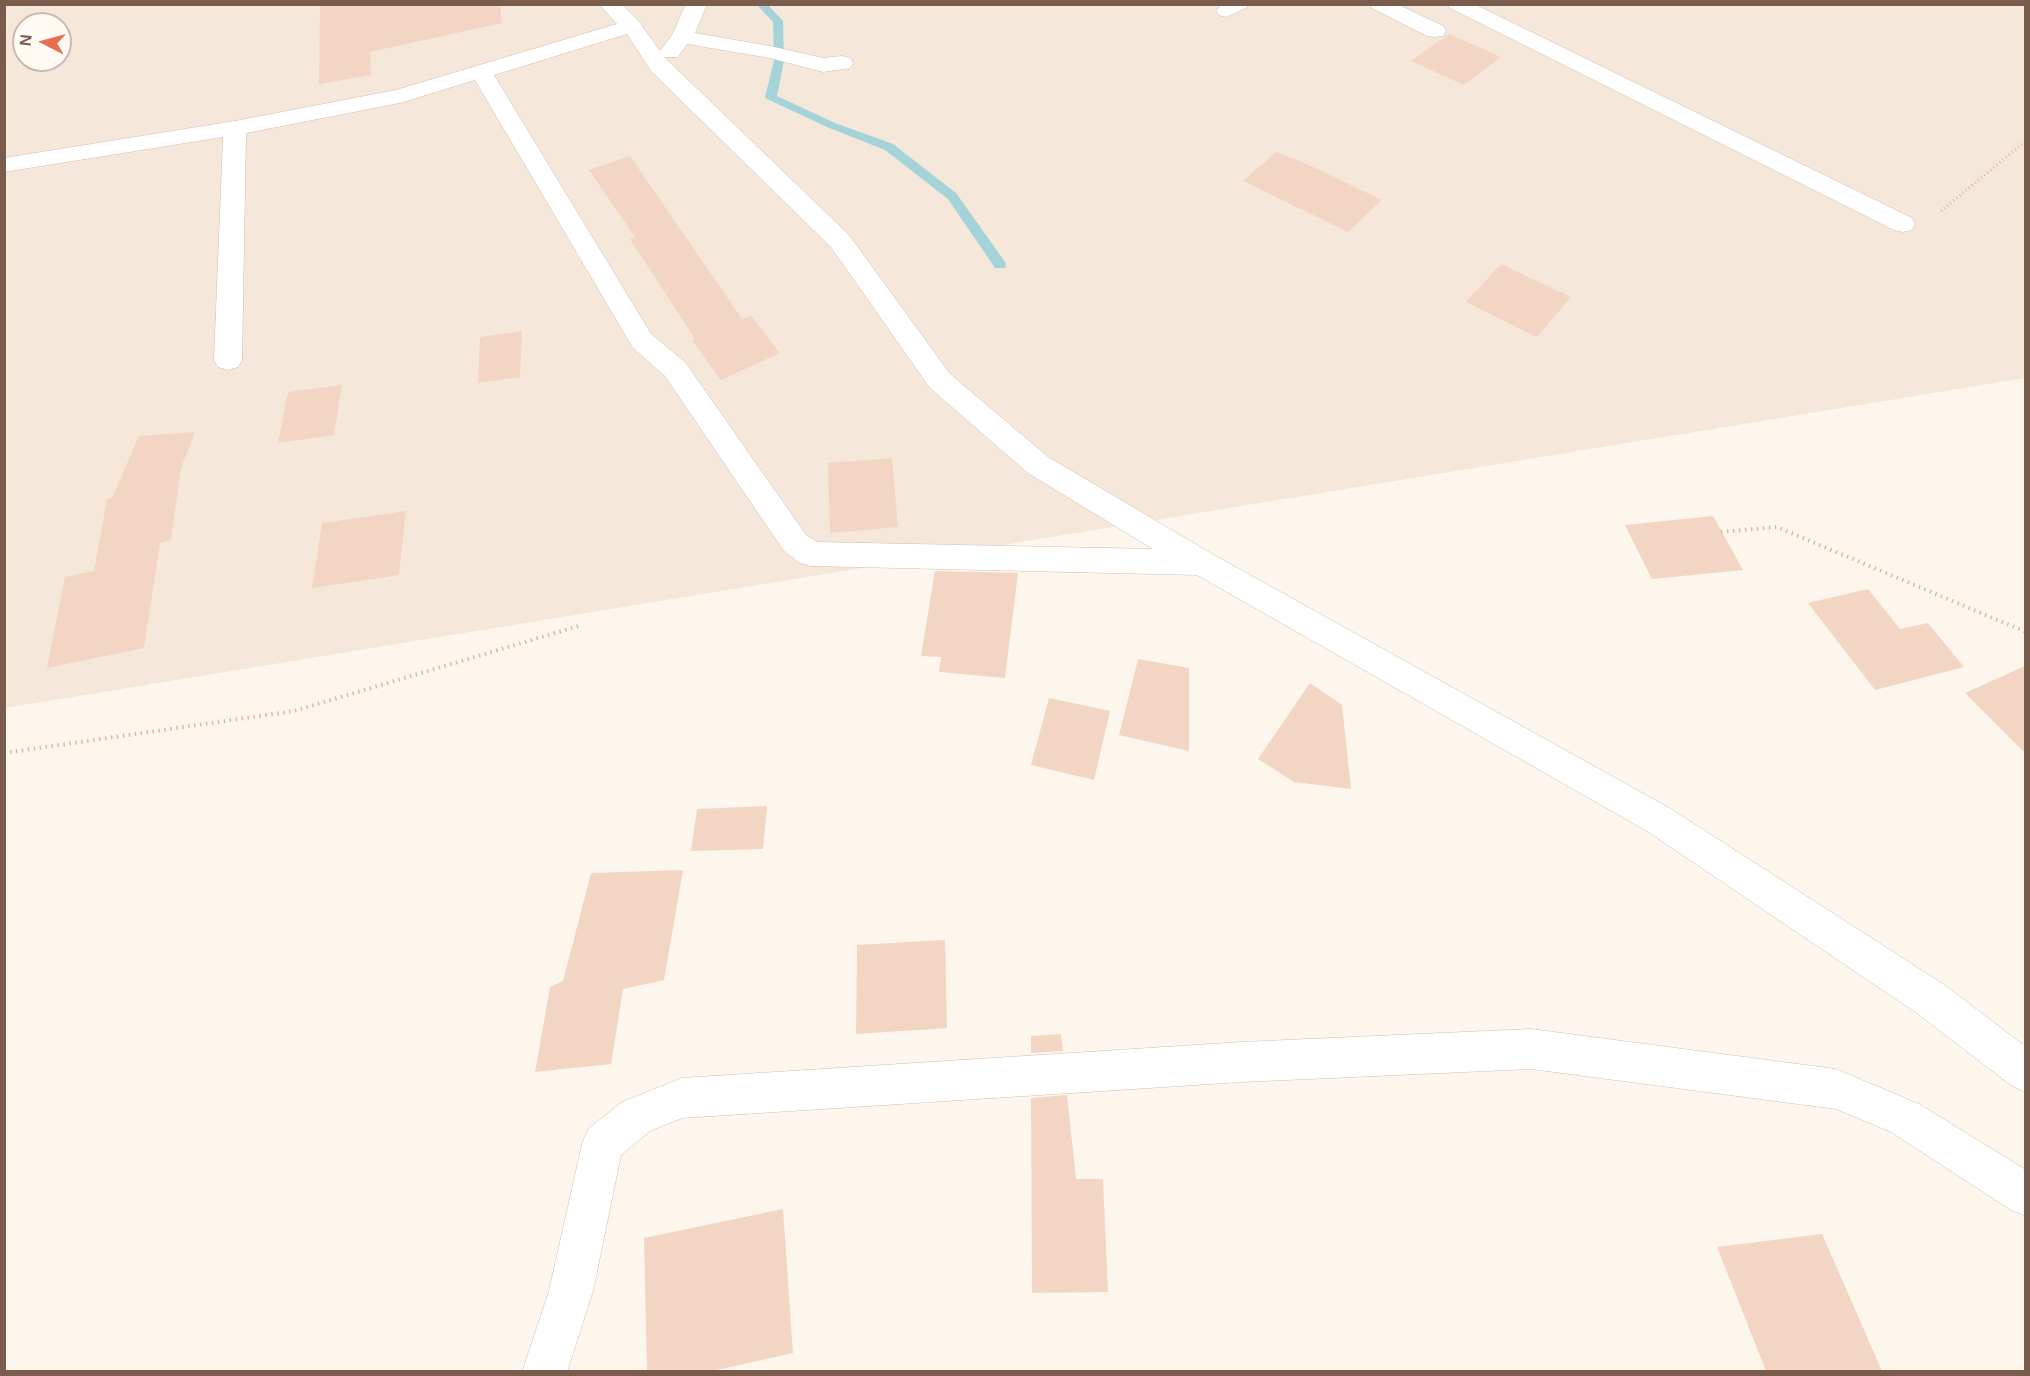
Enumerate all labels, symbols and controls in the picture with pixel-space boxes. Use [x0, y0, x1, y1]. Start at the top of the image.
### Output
north arrow [12, 12, 72, 72]
text: N [17, 34, 35, 47]

